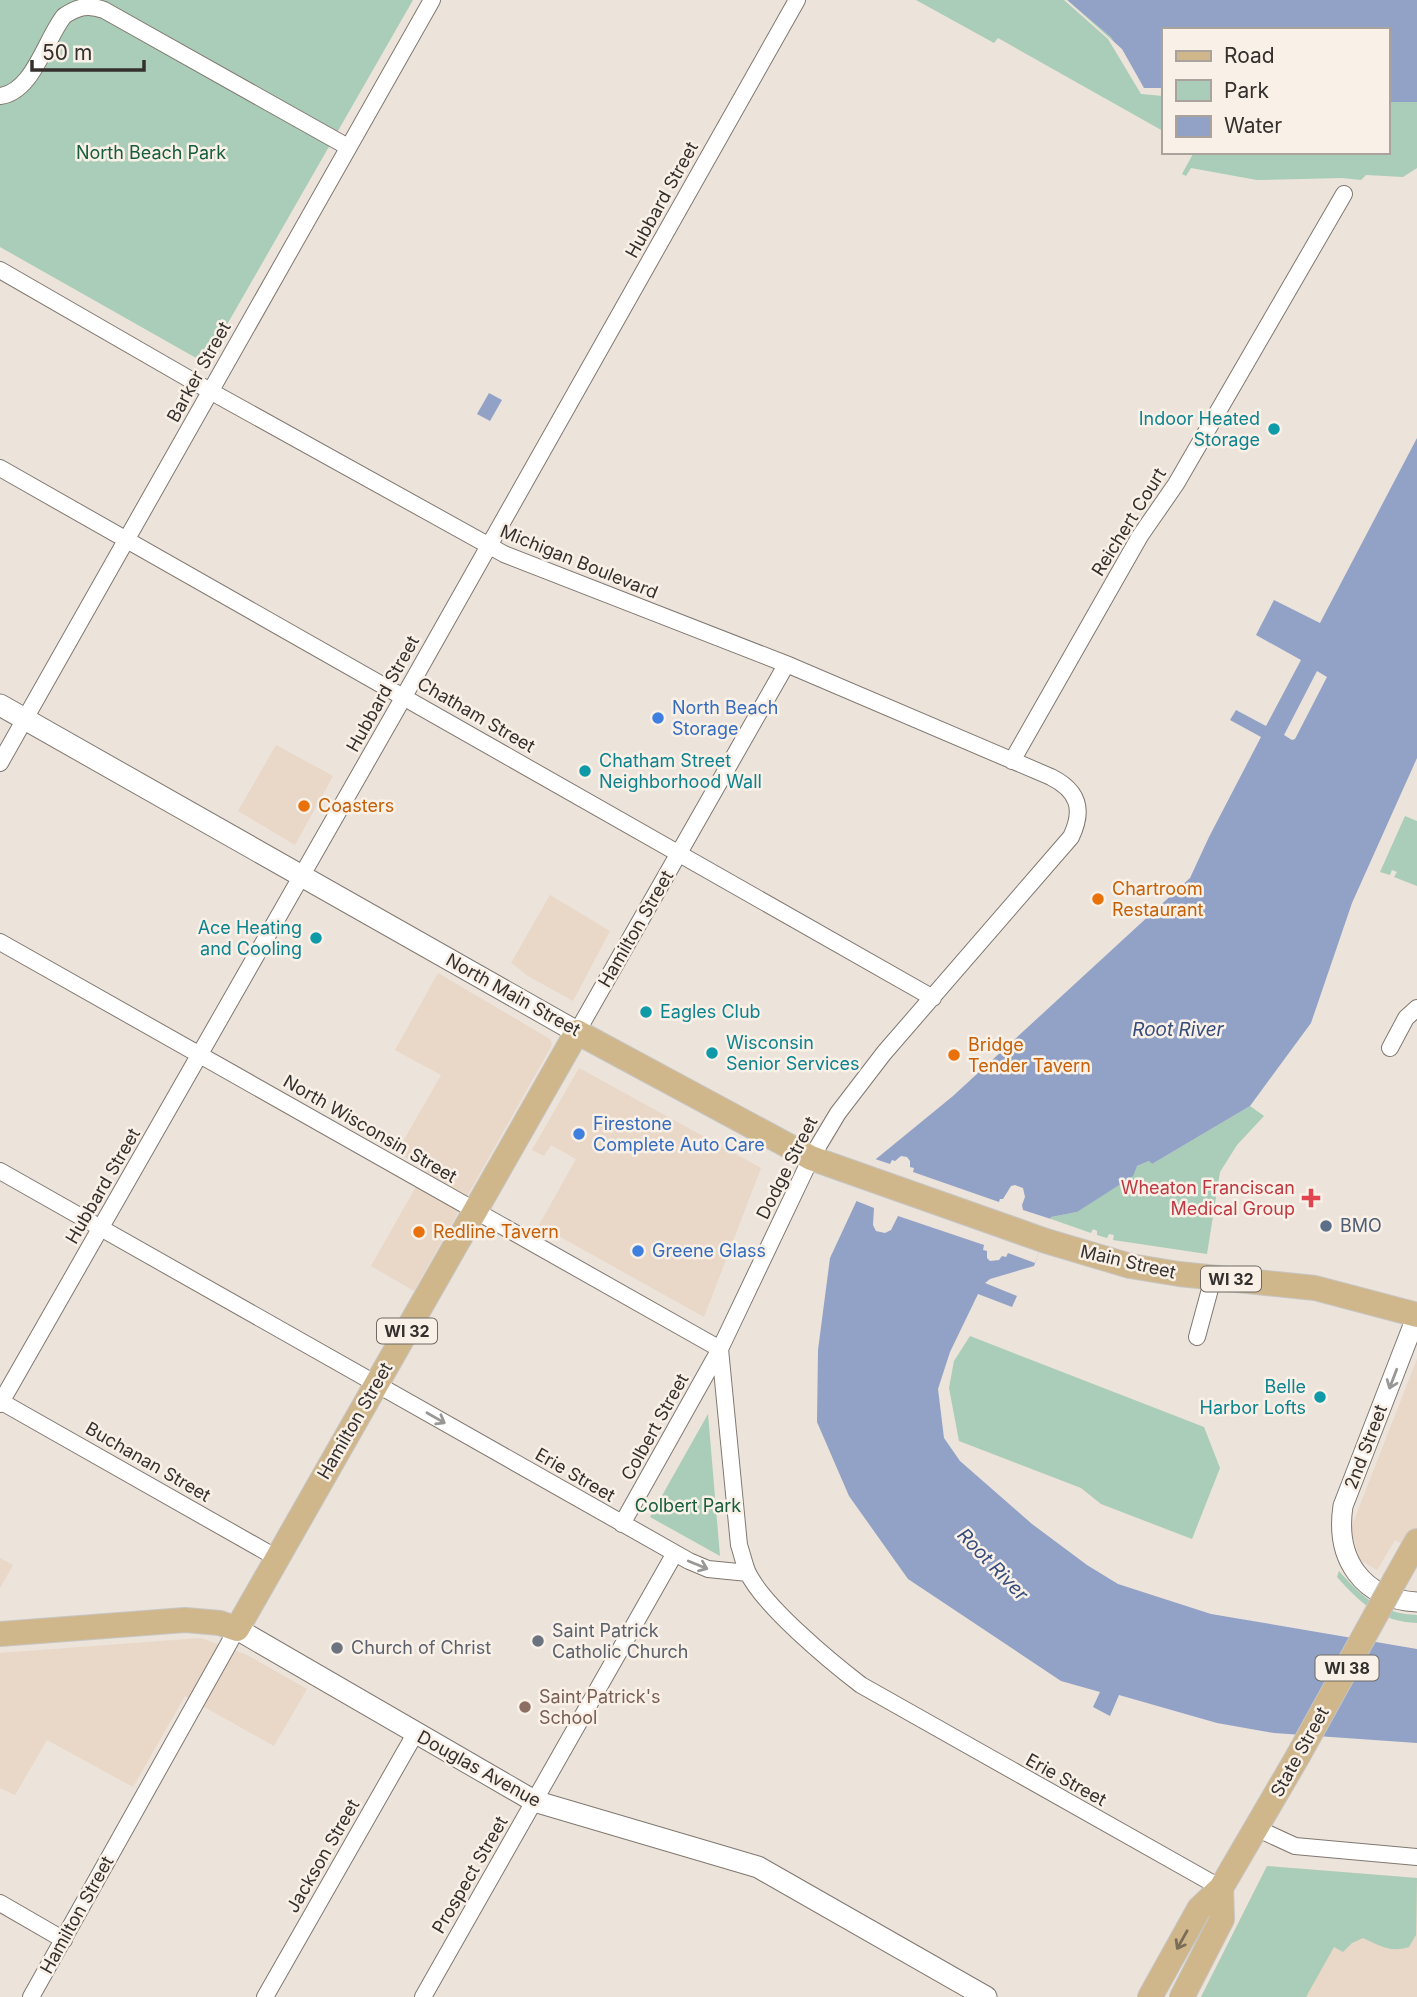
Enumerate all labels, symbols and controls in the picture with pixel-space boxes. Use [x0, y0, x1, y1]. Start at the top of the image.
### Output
scale bar [32, 28, 144, 72]
legend [1162, 28, 1389, 154]
text: 50 m [42, 40, 92, 65]
text: Road [1224, 43, 1275, 68]
text: Park [1224, 78, 1269, 103]
text: Water [1224, 113, 1282, 138]
street label: Hubbard Street [621, 138, 702, 262]
park label: North Beach Park [76, 142, 226, 163]
street label: Barker Street [162, 318, 235, 426]
place label: Indoor Heated Storage [1139, 408, 1260, 450]
marker: Indoor Heated Storage [1266, 421, 1282, 437]
street label: Reichert Court [1087, 464, 1170, 580]
street label: Michigan Boulevard [497, 520, 661, 603]
street label: Hubbard Street [342, 632, 423, 756]
street label: Chatham Street [414, 672, 539, 757]
place label: North Beach Storage [672, 697, 779, 739]
marker: North Beach Storage [650, 710, 666, 726]
place label: Chatham Street Neighborhood Wall [599, 750, 762, 792]
marker: Chatham Street Neighborhood Wall [577, 763, 593, 779]
place label: Coasters [318, 795, 394, 816]
marker: Coasters [296, 798, 312, 814]
street label: Hamilton Street [594, 867, 678, 991]
place label: Chartroom Restaurant [1112, 878, 1204, 920]
marker: Chartroom Restaurant [1090, 891, 1106, 907]
place label: Ace Heating and Cooling [198, 917, 302, 959]
marker: Ace Heating and Cooling [308, 930, 324, 946]
street label: North Main Street [442, 949, 584, 1040]
place label: Eagles Club [660, 1001, 761, 1022]
marker: Eagles Club [638, 1004, 654, 1020]
water label: Root River [1132, 1018, 1225, 1041]
place label: Wisconsin Senior Services [726, 1032, 860, 1074]
place label: Bridge Tender Tavern [968, 1034, 1091, 1076]
marker: Wisconsin Senior Services [704, 1045, 720, 1061]
marker: Bridge Tender Tavern [946, 1047, 962, 1063]
street label: North Wisconsin Street [280, 1070, 461, 1187]
place label: Firestone Complete Auto Care [593, 1113, 765, 1155]
street label: Dodge Street [752, 1113, 821, 1223]
street label: Hubbard Street [61, 1124, 144, 1247]
marker: Firestone Complete Auto Care [571, 1126, 587, 1142]
place label: Wheaton Franciscan Medical Group [1121, 1177, 1295, 1219]
marker: Wheaton Franciscan Medical Group [1301, 1188, 1321, 1208]
place label: BMO [1340, 1215, 1382, 1236]
marker: BMO [1318, 1218, 1334, 1234]
place label: Redline Tavern [433, 1221, 559, 1242]
marker: Redline Tavern [411, 1224, 427, 1240]
place label: Greene Glass [652, 1240, 766, 1261]
street label: Main Street [1078, 1240, 1178, 1283]
marker: Greene Glass [630, 1243, 646, 1259]
road number: WI 32 [1201, 1266, 1261, 1292]
road number: WI 32 [377, 1318, 437, 1344]
street label: Hamilton Street [313, 1359, 397, 1483]
one-way arrow [1385, 1367, 1398, 1389]
street label: Colbert Street [617, 1370, 693, 1484]
place label: Belle Harbor Lofts [1200, 1376, 1306, 1418]
marker: Belle Harbor Lofts [1312, 1389, 1328, 1405]
street label: 2nd Street [1340, 1402, 1391, 1492]
one-way arrow [425, 1411, 445, 1425]
street label: Buchanan Street [82, 1417, 215, 1506]
street label: Erie Street [532, 1443, 619, 1506]
park label: Colbert Park [635, 1495, 741, 1516]
water label: Root River [953, 1523, 1033, 1606]
one-way arrow [687, 1559, 709, 1572]
place label: Saint Patrick Catholic Church [552, 1620, 689, 1662]
marker: Saint Patrick Catholic Church [530, 1633, 546, 1649]
place label: Church of Christ [351, 1637, 491, 1658]
marker: Church of Christ [329, 1640, 345, 1656]
road number: WI 38 [1316, 1656, 1378, 1680]
place label: Saint Patrick's School [539, 1686, 661, 1728]
marker: Saint Patrick's School [517, 1699, 533, 1715]
street label: State Street [1266, 1703, 1333, 1800]
street label: Douglas Avenue [414, 1726, 545, 1811]
street label: Erie Street [1022, 1749, 1110, 1810]
street label: Jackson Street [282, 1795, 364, 1916]
street label: Prospect Street [428, 1812, 512, 1937]
street label: Hamilton Street [36, 1852, 118, 1977]
one-way arrow [1175, 1929, 1188, 1950]

